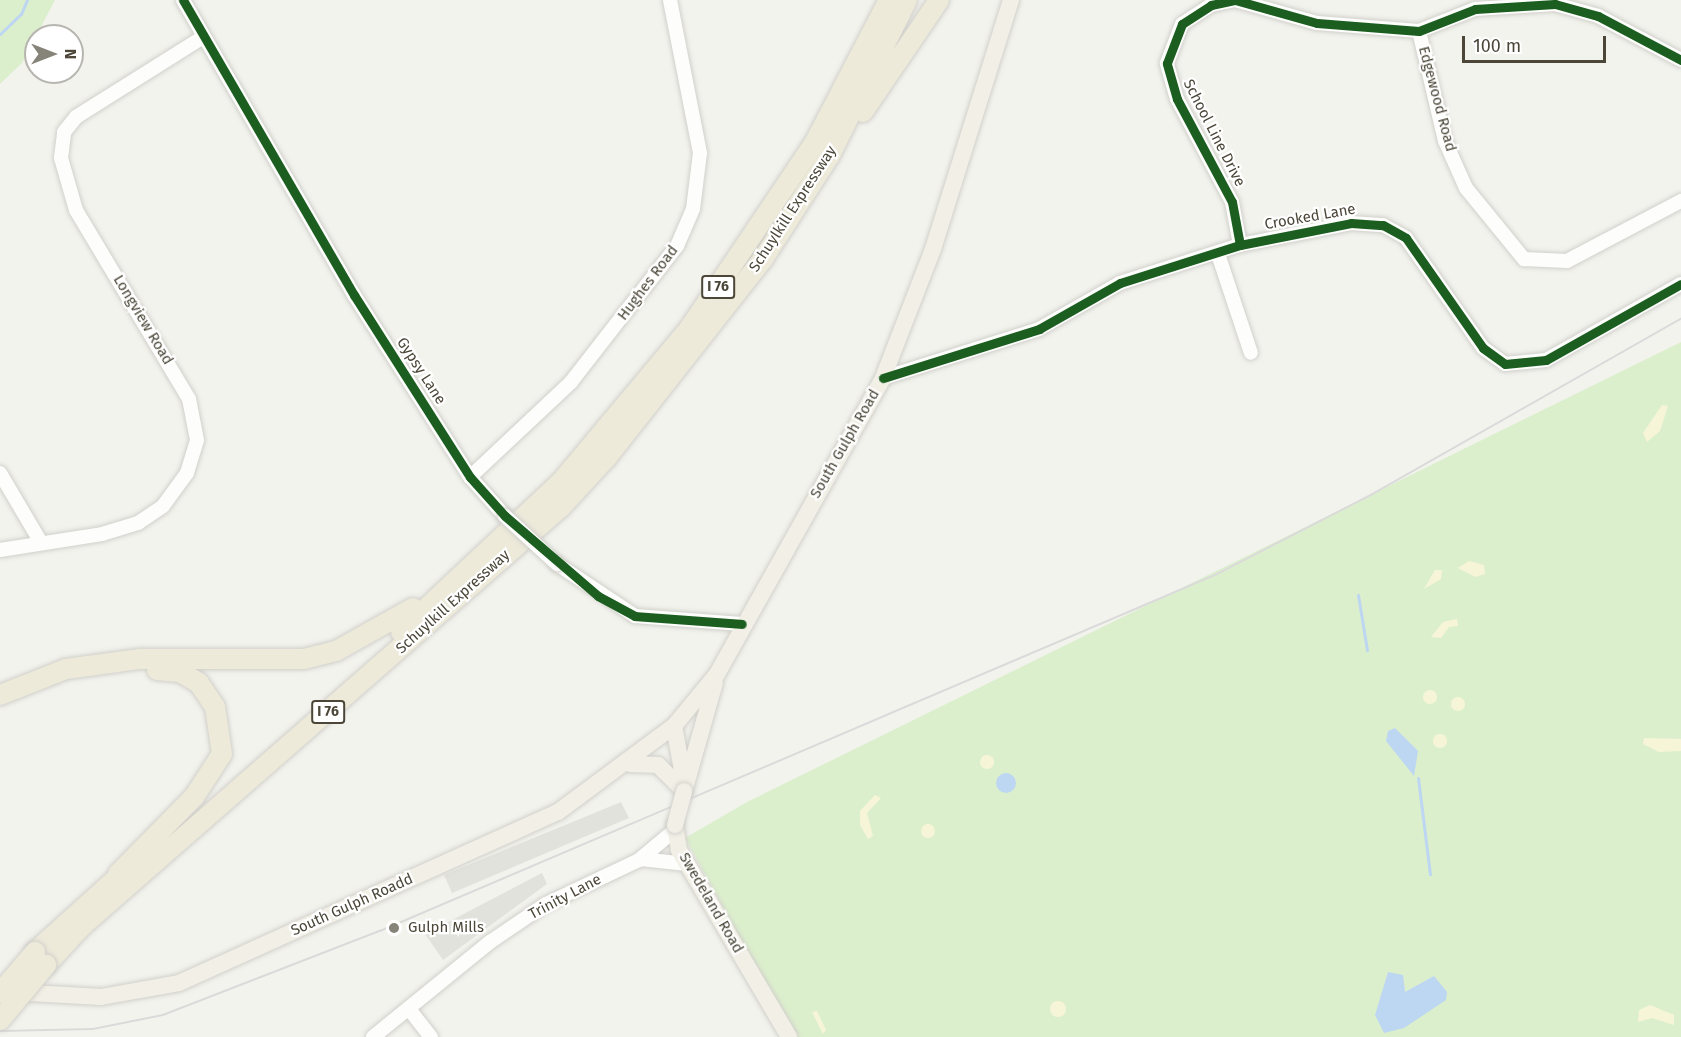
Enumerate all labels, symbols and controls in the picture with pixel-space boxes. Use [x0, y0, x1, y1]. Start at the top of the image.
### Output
north arrow [24, 24, 84, 84]
scale bar [1465, 24, 1609, 62]
text: 100 m [1473, 35, 1521, 57]
street label: Edgewood Road [1414, 44, 1460, 154]
text: N [61, 49, 80, 59]
street label: School Line Drive [1179, 76, 1249, 190]
street label: Schuylkill Expressway [746, 143, 840, 275]
street label: Crooked Lane [1263, 200, 1357, 234]
street label: Hughes Road [614, 242, 682, 324]
street label: Longview Road [109, 272, 177, 368]
road number: I 76 [700, 276, 736, 298]
street label: Gypsy Lane [393, 334, 449, 408]
street label: South Gulph Road [807, 386, 883, 502]
street label: Schuylkill Expressway [392, 546, 514, 658]
road number: I 76 [310, 701, 346, 723]
street label: Swedeland Road [675, 850, 747, 956]
street label: South Gulph Roadd [288, 870, 416, 940]
street label: Trinity Lane [526, 870, 604, 924]
marker: Gulph Mills [385, 919, 403, 937]
place label: Gulph Mills [408, 919, 484, 937]

